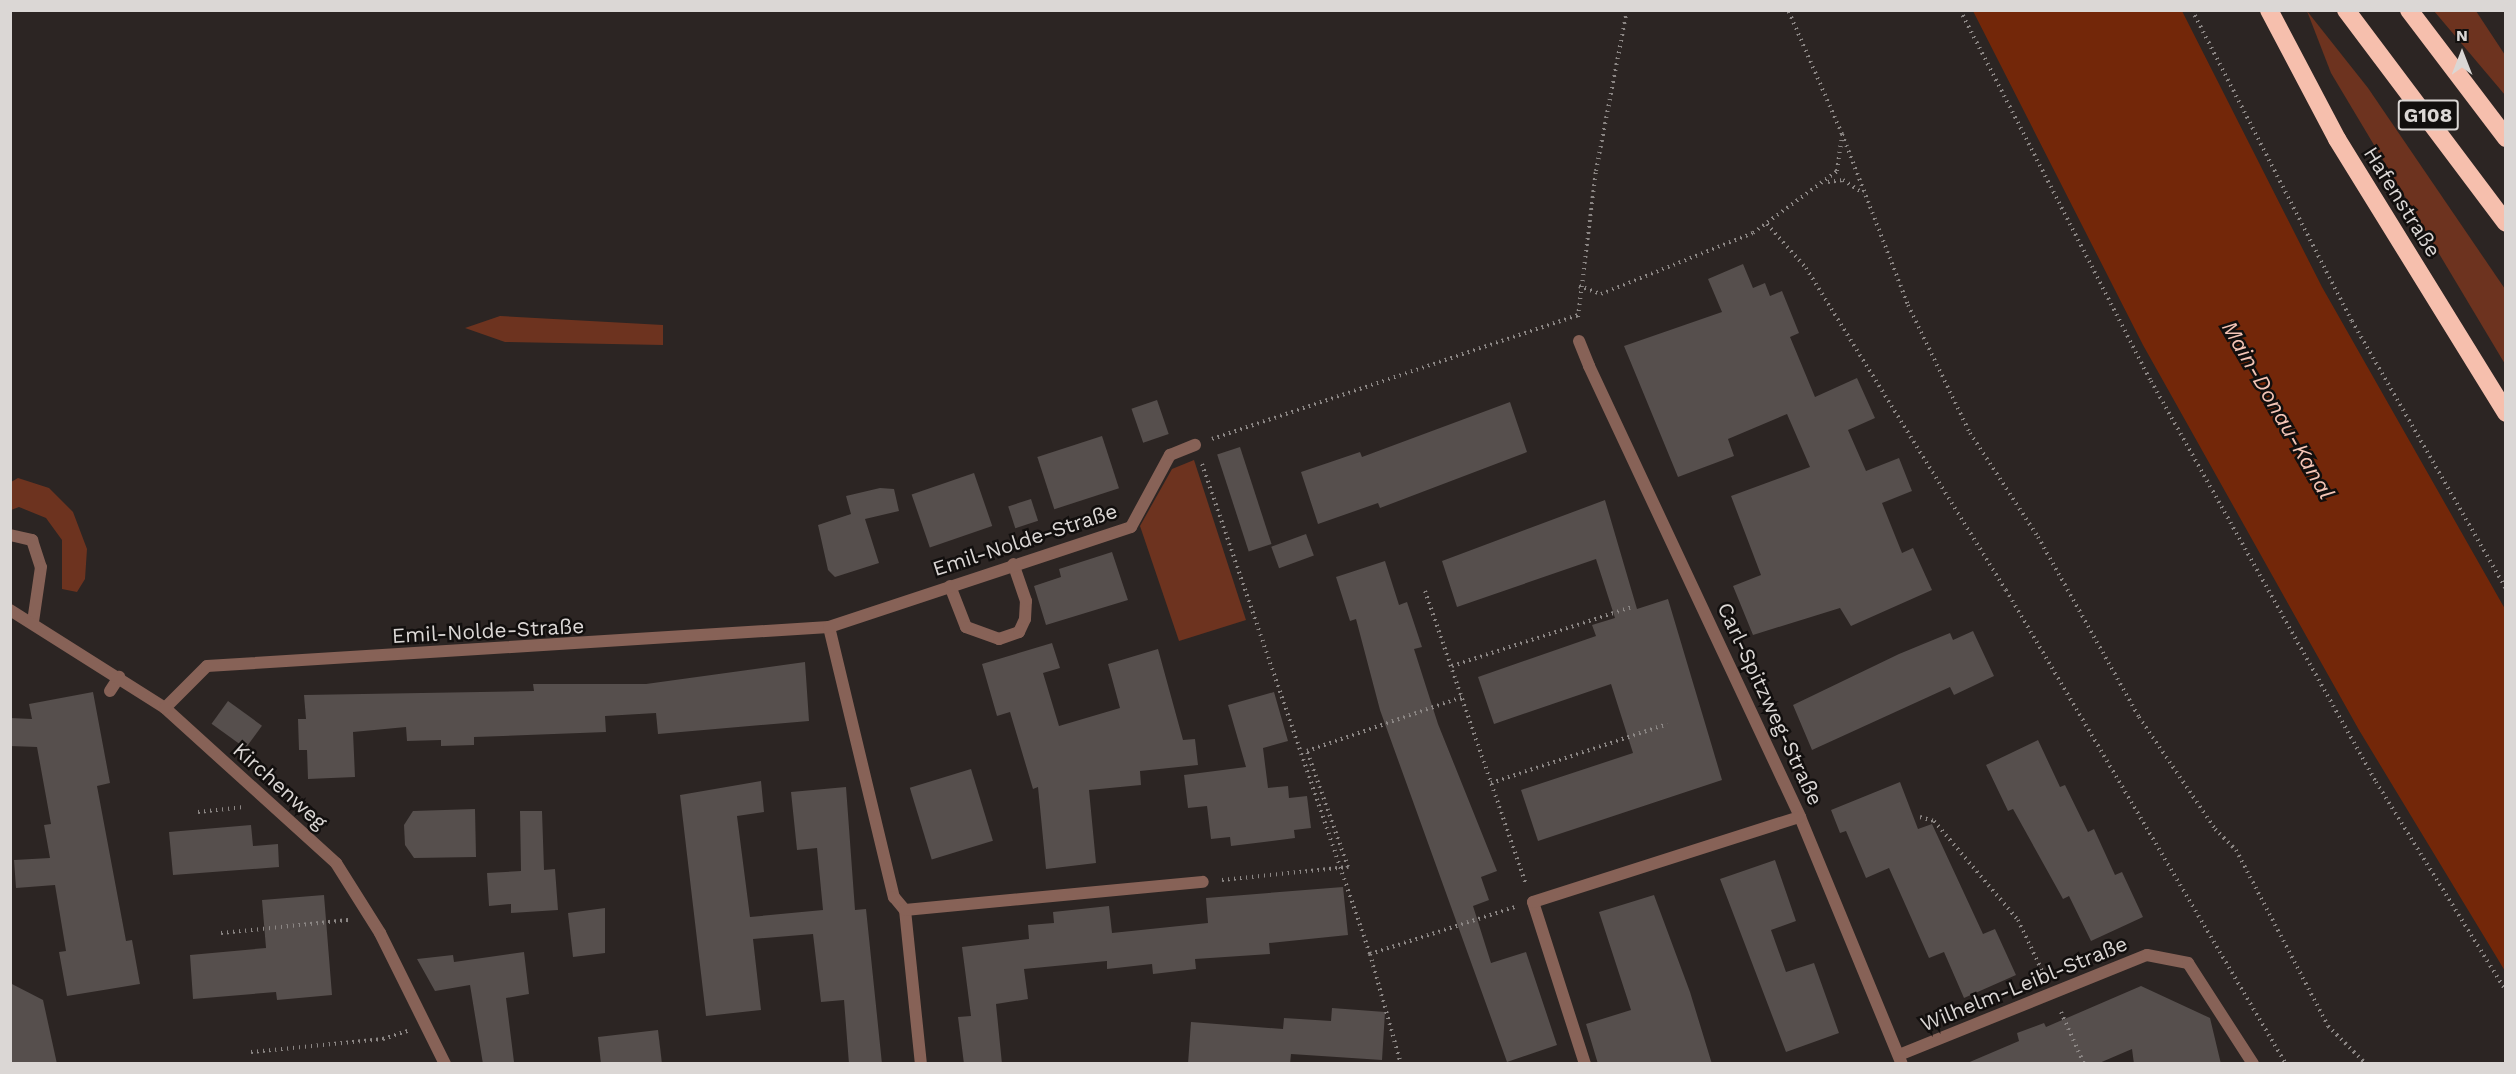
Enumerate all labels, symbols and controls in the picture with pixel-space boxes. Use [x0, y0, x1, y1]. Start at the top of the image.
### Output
north arrow [2432, 24, 2492, 84]
text: N [2456, 26, 2468, 45]
road number: G108 [2396, 98, 2460, 132]
street label: Hafenstraße [2358, 142, 2446, 262]
water label: Main-Donau-Kanal [2216, 316, 2340, 504]
street label: Emil-Nolde-Straße [930, 498, 1120, 582]
street label: Carl-Spitzweg-Straße [1712, 599, 1828, 809]
street label: Emil-Nolde-Straße [391, 613, 585, 649]
street label: Kirchenweg [228, 737, 332, 835]
street label: Wilhelm-Leibl-Straße [1917, 931, 2131, 1037]

